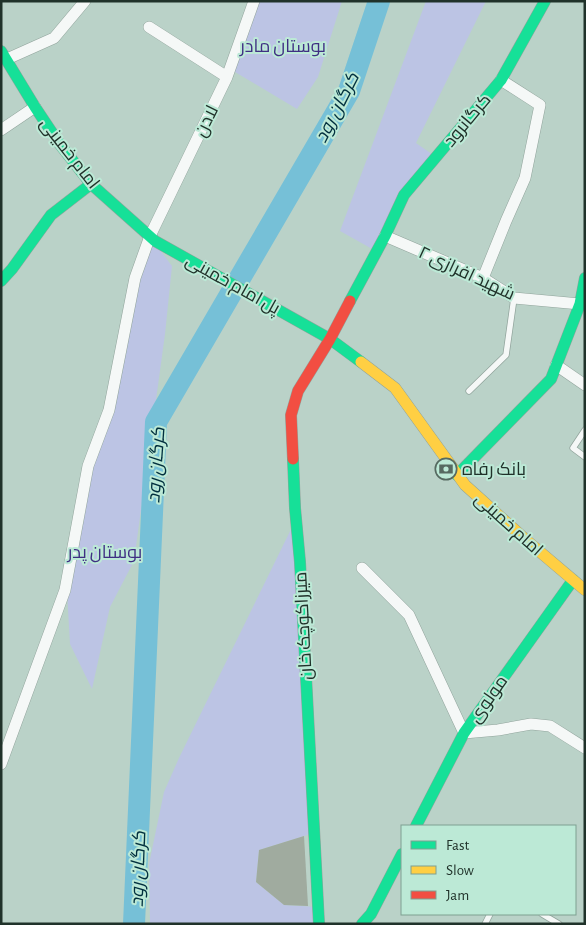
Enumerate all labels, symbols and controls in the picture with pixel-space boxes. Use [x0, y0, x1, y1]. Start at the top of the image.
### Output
park label: بوستان مادر [239, 38, 326, 57]
water label: کرگان رود [312, 69, 364, 146]
street label: کرگانرود [441, 91, 496, 151]
street label: لادن [192, 103, 223, 140]
street label: امام خمینی [35, 115, 102, 194]
street label: شهید افرازی ۲ [415, 243, 518, 305]
street label: پل امام خمینی [181, 252, 283, 320]
water label: کرگان رود [144, 426, 170, 504]
bank icon: بانک رفاه [434, 457, 458, 481]
place label: بانک رفاه [462, 461, 526, 480]
street label: امام خمینی [470, 490, 546, 561]
park label: بوستان پدر [67, 544, 142, 564]
street label: میرزاکوچک خان [292, 571, 318, 681]
street label: مولوی [466, 673, 512, 727]
legend [401, 825, 576, 915]
water label: کرگان رود [128, 831, 150, 907]
text: Fast [446, 838, 470, 853]
text: Slow [446, 863, 474, 878]
text: Jam [446, 888, 469, 903]

